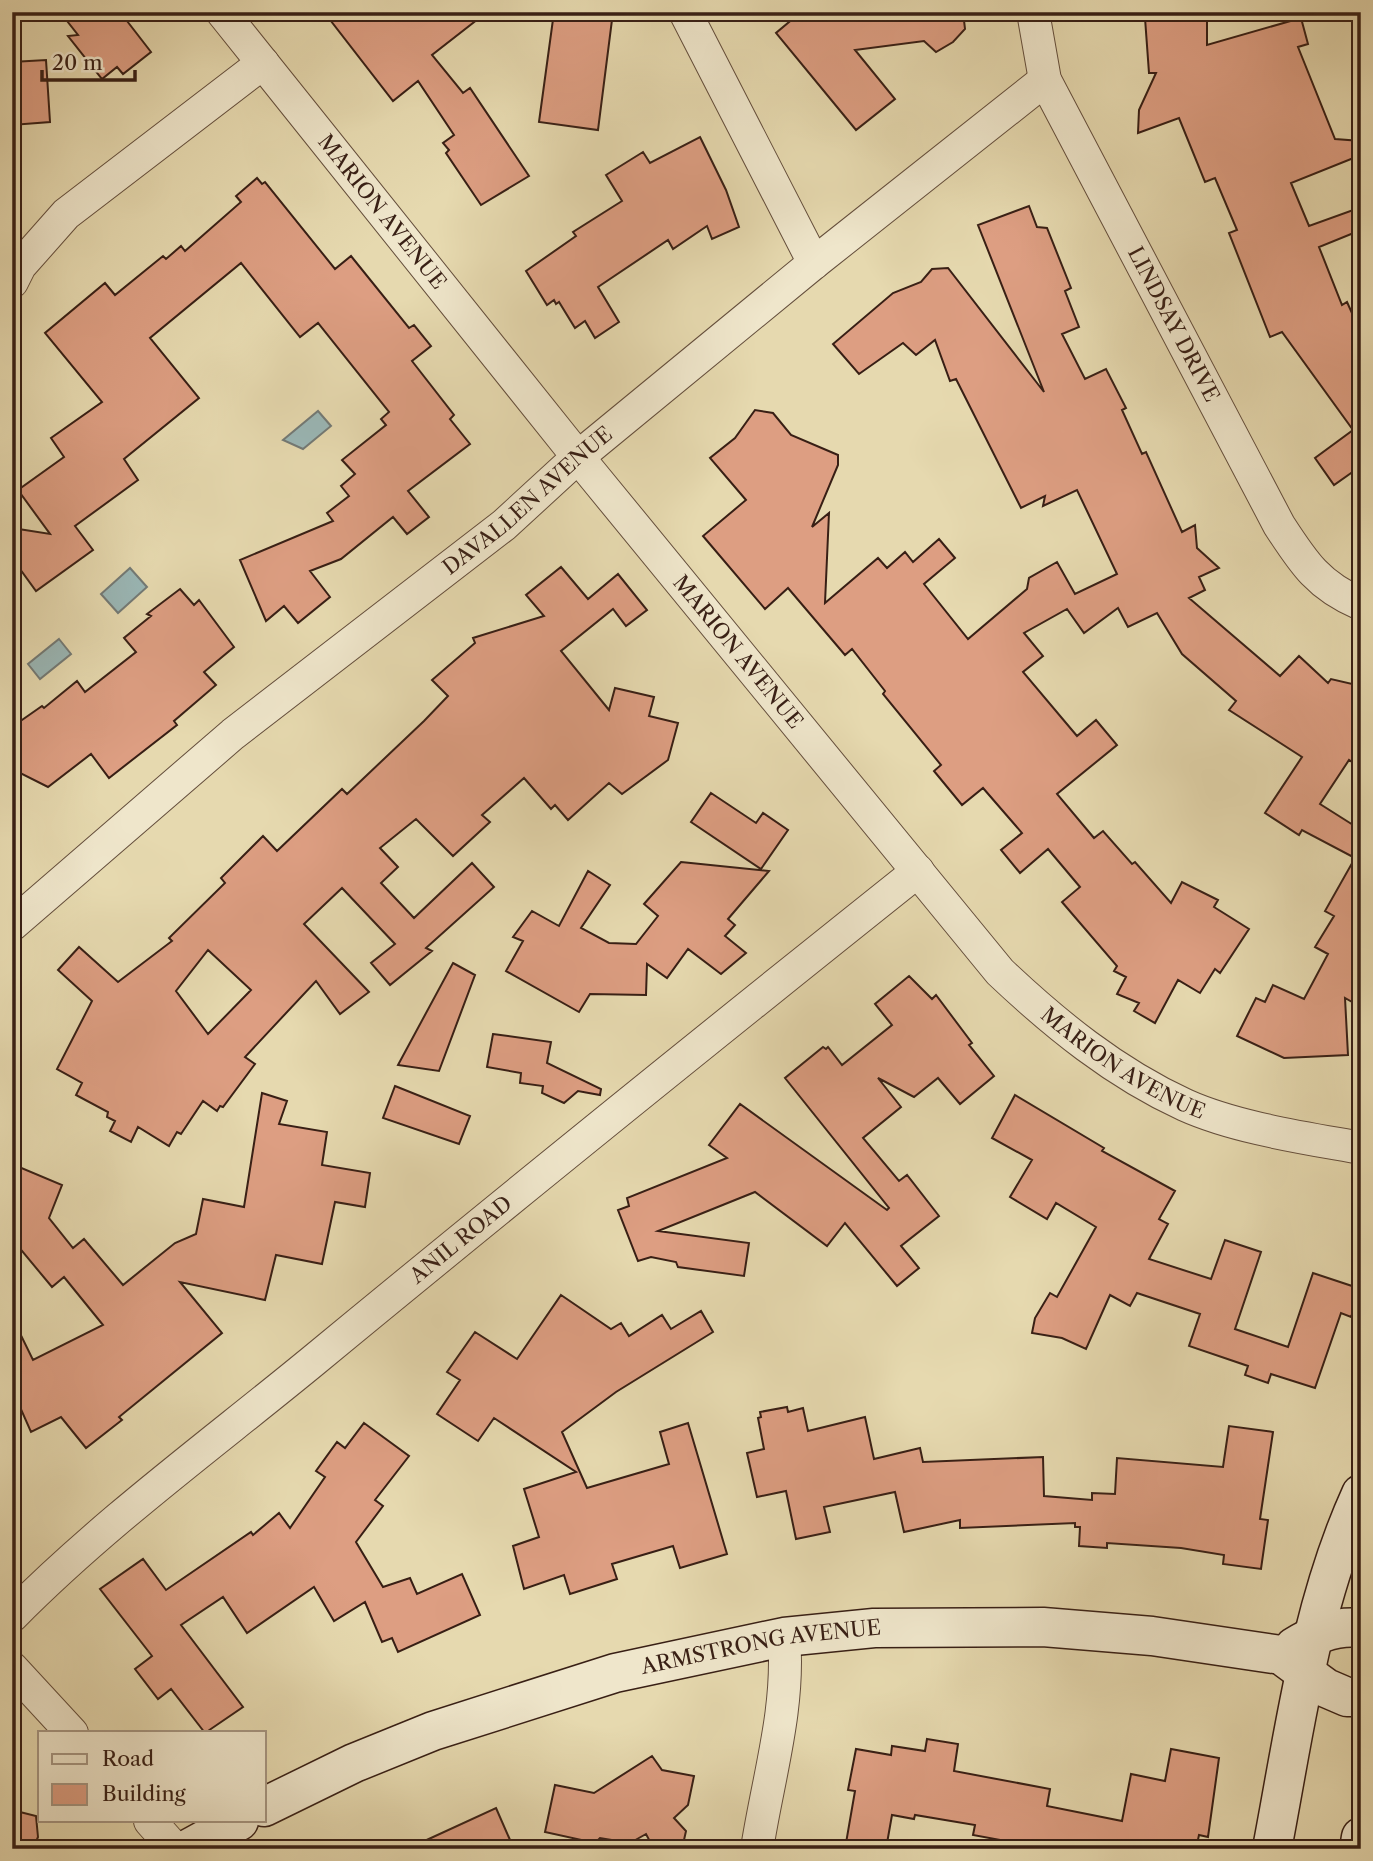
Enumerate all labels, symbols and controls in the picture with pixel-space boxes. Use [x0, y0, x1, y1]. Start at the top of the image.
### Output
scale bar [42, 38, 135, 82]
text: 20 m [52, 50, 103, 75]
street label: MARION AVENUE [313, 129, 452, 294]
street label: LINDSAY DRIVE [1123, 242, 1225, 406]
street label: DAVALLEN AVENUE [438, 421, 617, 580]
street label: MARION AVENUE [668, 570, 808, 733]
street label: MARION AVENUE [1036, 1002, 1209, 1124]
street label: ANIL ROAD [404, 1190, 517, 1289]
street label: ARMSTRONG AVENUE [638, 1614, 882, 1679]
legend [38, 1731, 266, 1822]
text: Road [102, 1746, 154, 1771]
text: Building [102, 1781, 187, 1806]

